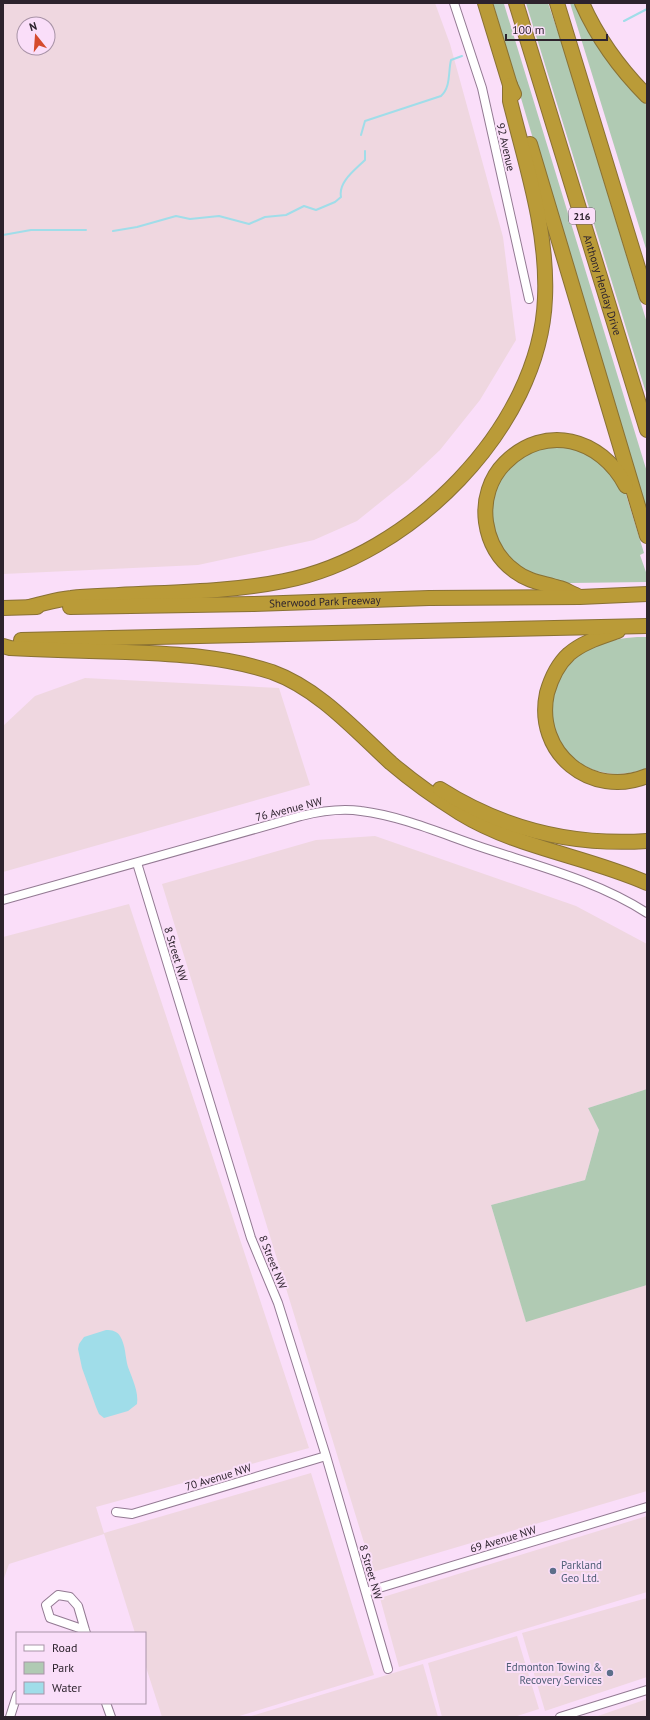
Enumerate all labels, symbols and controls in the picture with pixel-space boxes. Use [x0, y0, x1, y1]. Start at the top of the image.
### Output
north arrow [16, 16, 56, 56]
scale bar [506, 16, 607, 42]
text: N [28, 19, 39, 34]
text: 100 m [512, 22, 545, 37]
street label: 92 Avenue [494, 122, 518, 173]
road number: 216 [569, 208, 595, 224]
street label: Anthony Henday Drive [580, 233, 625, 337]
street label: Sherwood Park Freeway [269, 593, 382, 610]
street label: 76 Avenue NW [254, 794, 325, 824]
street label: 8 Street NW [161, 925, 191, 984]
street label: 8 Street NW [256, 1233, 290, 1292]
street label: 70 Avenue NW [183, 1460, 254, 1494]
street label: 69 Avenue NW [468, 1522, 539, 1556]
street label: 8 Street NW [356, 1543, 386, 1602]
place label: Parkland Geo Ltd. [561, 1558, 602, 1585]
marker: Parkland Geo Ltd. [548, 1566, 558, 1576]
legend [16, 1632, 146, 1704]
text: Road [52, 1640, 77, 1655]
text: Park [52, 1660, 74, 1675]
place label: Edmonton Towing & Recovery Services [506, 1660, 602, 1687]
marker: Edmonton Towing & Recovery Services [605, 1668, 615, 1678]
text: Water [52, 1680, 82, 1695]

